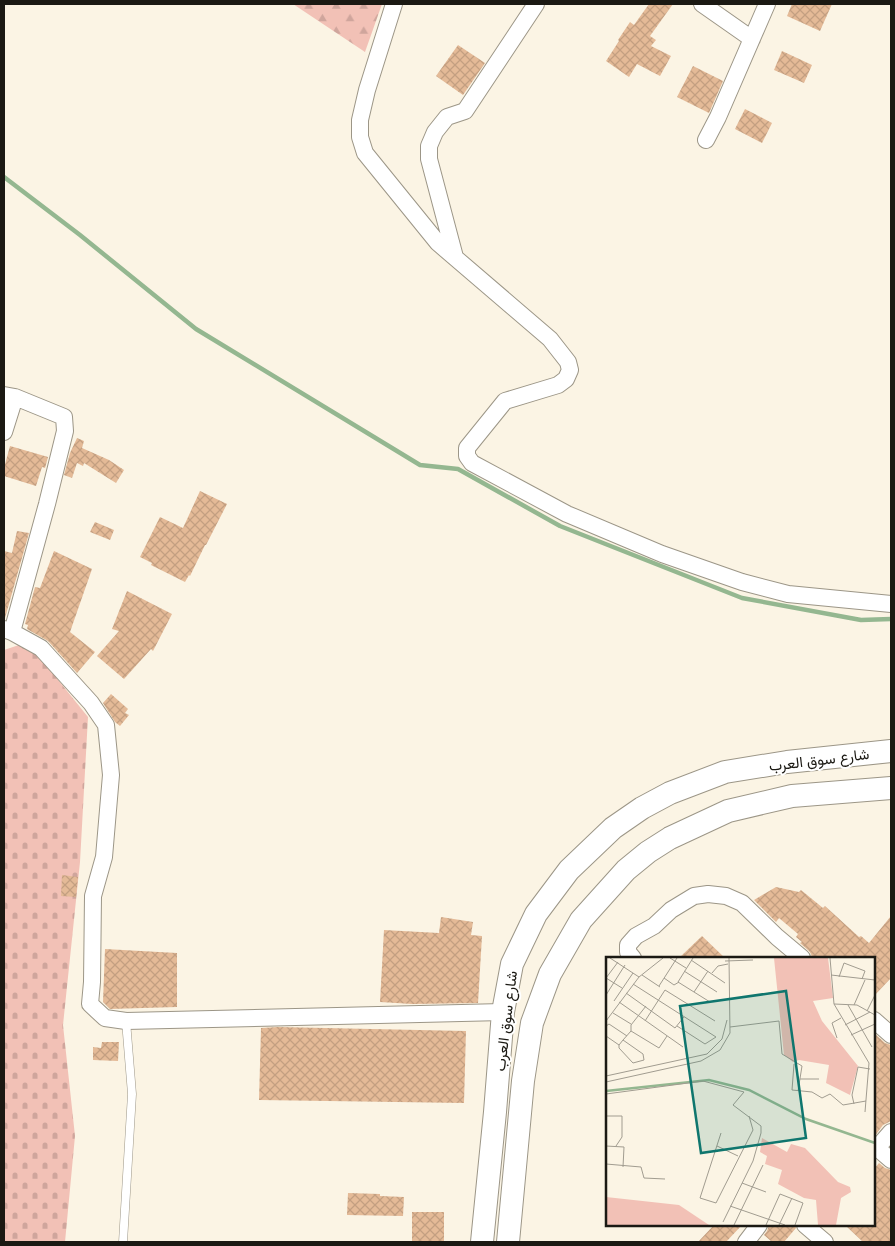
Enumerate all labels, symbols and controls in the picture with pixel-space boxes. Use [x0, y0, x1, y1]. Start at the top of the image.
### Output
street label: شارع سوق العرب [768, 743, 871, 777]
inset map [606, 957, 875, 1226]
street label: شارع سوق العرب [489, 970, 523, 1073]

